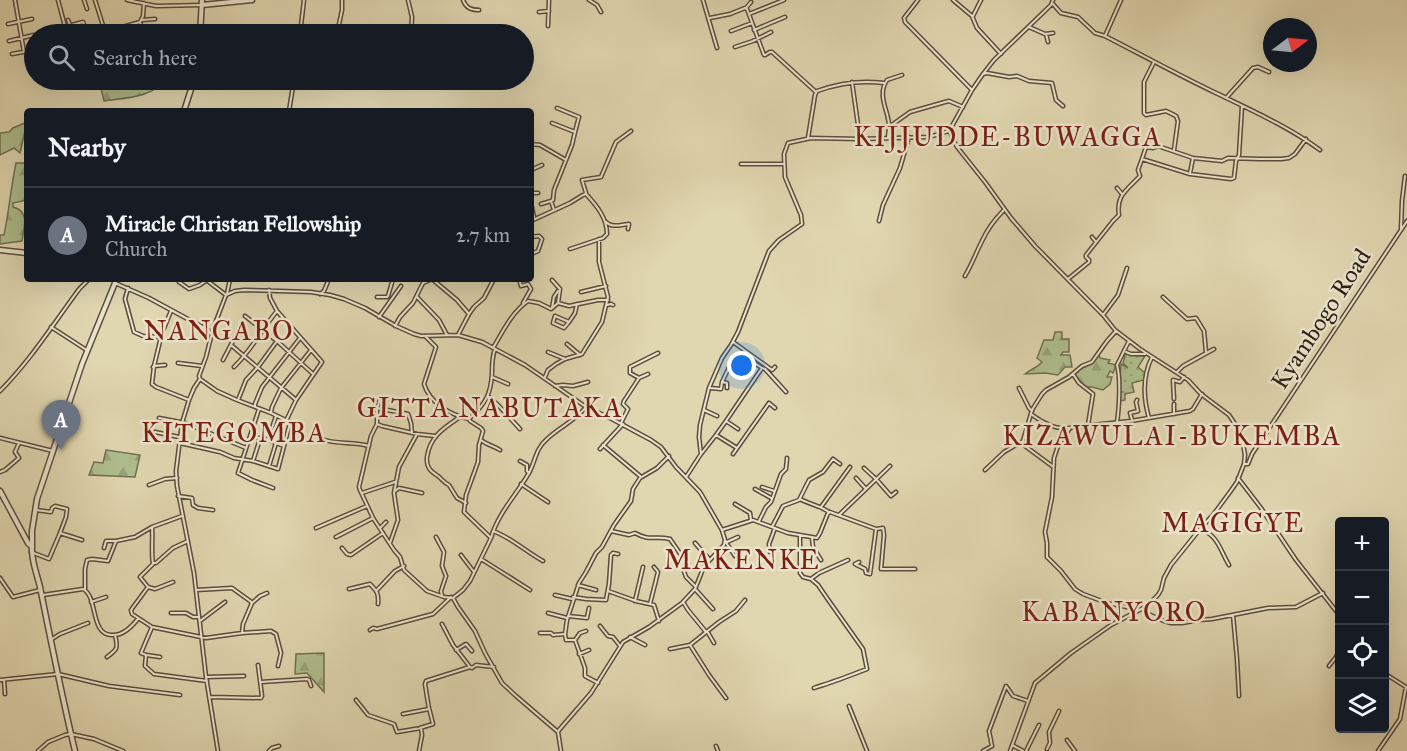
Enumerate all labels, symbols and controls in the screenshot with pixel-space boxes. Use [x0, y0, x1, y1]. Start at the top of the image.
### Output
north arrow [1263, 18, 1317, 72]
search box [24, 24, 534, 90]
icon: search [45, 41, 78, 74]
text: Search here [93, 44, 197, 71]
district label: KIJJUDDE-BUWAGGA [854, 120, 1162, 153]
text: Nearby [48, 131, 126, 163]
text: Miracle Christan Fellowship [105, 210, 361, 237]
text: A [61, 223, 74, 247]
text: 2.7 km [456, 223, 510, 247]
text: Church [105, 237, 167, 261]
street label: Kyambogo Road [1265, 243, 1377, 395]
district label: NANGABO [144, 314, 294, 347]
your location [727, 351, 756, 380]
district label: GITTA NABUTAKA [357, 391, 623, 424]
pin: A [42, 400, 80, 450]
district label: KITEGOMBA [141, 416, 327, 449]
district label: KIZAWULAI-BUKEMBA [1002, 419, 1342, 452]
district label: MAGIGYE [1161, 506, 1305, 539]
map controls [1335, 517, 1389, 733]
button: + [1335, 517, 1389, 571]
district label: MAKENKE [664, 543, 820, 576]
button: − [1335, 571, 1389, 625]
district label: KABANYORO [1021, 595, 1207, 628]
button: locate [1335, 625, 1389, 679]
button: layers [1335, 679, 1389, 733]

